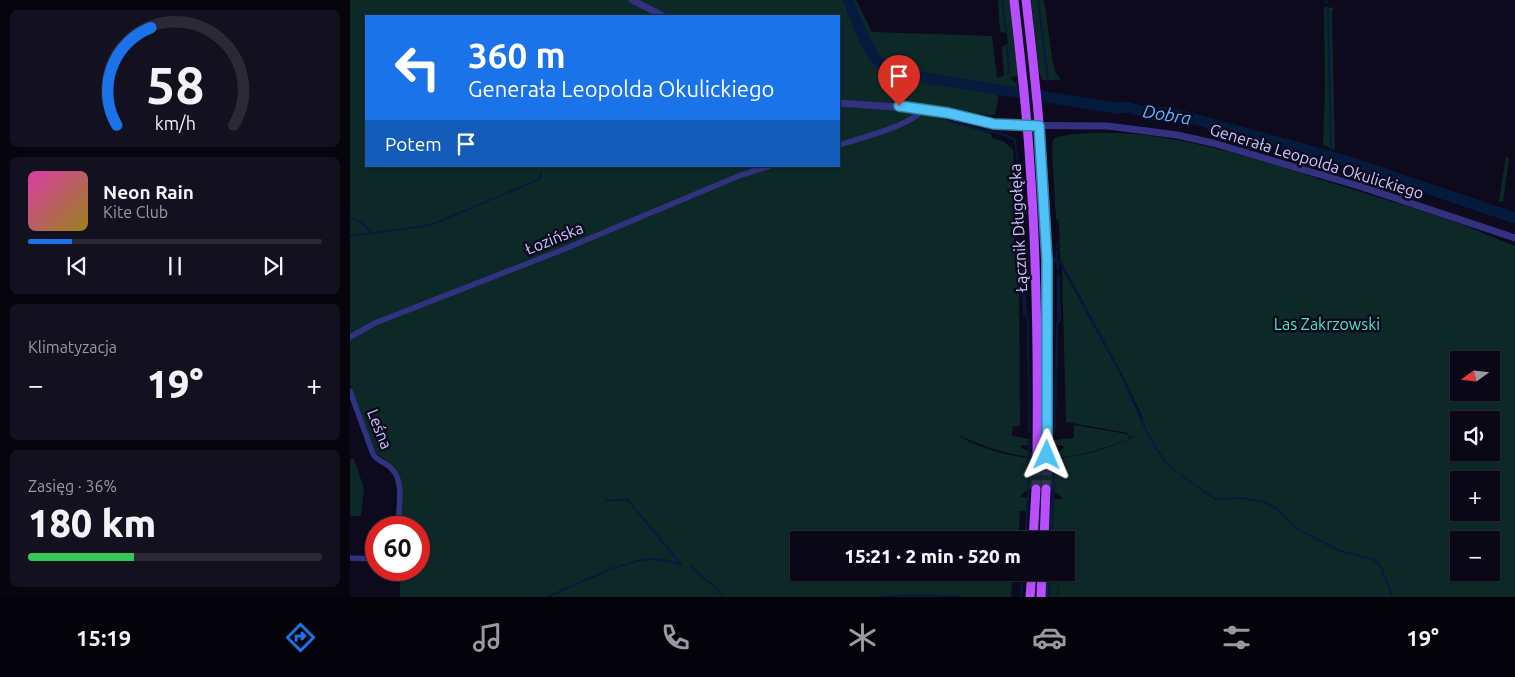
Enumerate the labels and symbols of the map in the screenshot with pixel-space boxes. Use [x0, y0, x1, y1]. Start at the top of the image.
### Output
pin [878, 55, 920, 106]
water label: Dobra [1142, 100, 1193, 128]
street label: Generała Leopolda Okulickiego [1208, 120, 1426, 202]
street label: Łącznik Długołęka [1006, 163, 1030, 293]
street label: Łozińska [522, 218, 586, 258]
park label: Las Zakrzowski [1274, 315, 1380, 333]
north arrow [1450, 351, 1500, 401]
street label: Leśna [364, 406, 396, 452]
position arrow [1020, 428, 1072, 480]
speed limit sign: 60 [365, 516, 430, 581]

